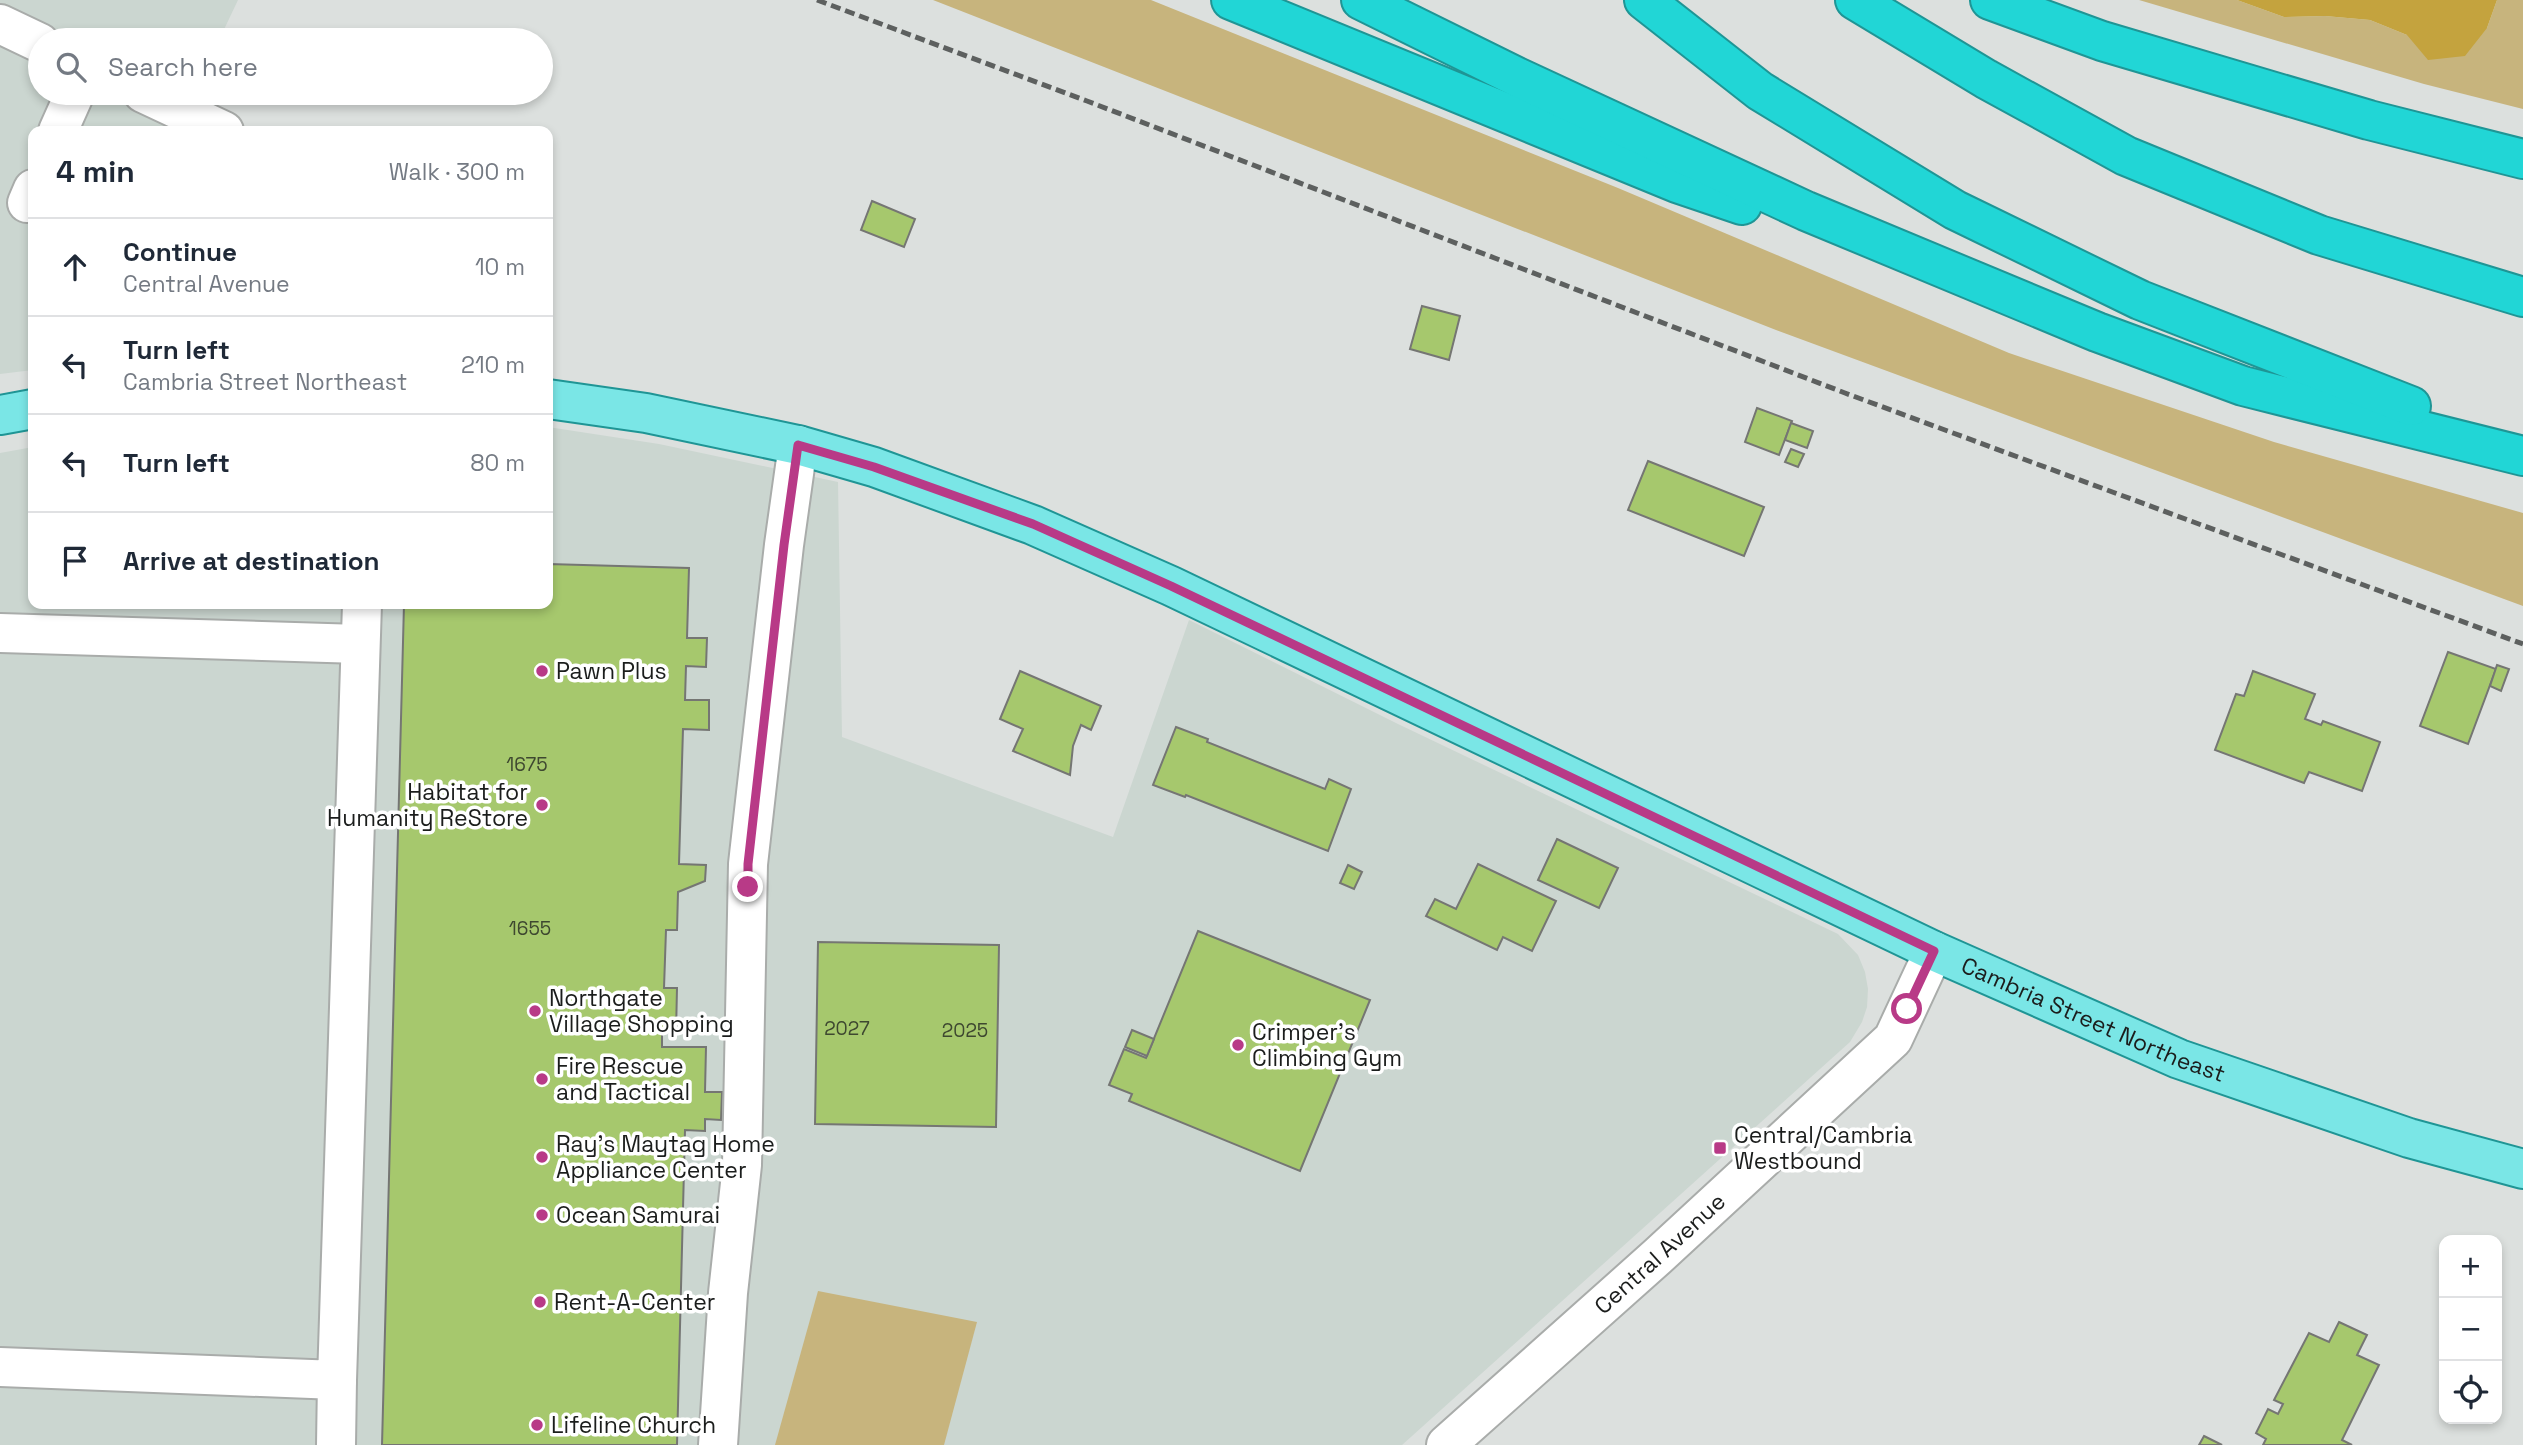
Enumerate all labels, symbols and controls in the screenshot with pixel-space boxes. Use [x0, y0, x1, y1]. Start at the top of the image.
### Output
search box [28, 28, 553, 105]
icon: search [52, 48, 90, 86]
text: Search here [108, 50, 258, 84]
text: 4 min [56, 152, 135, 191]
text: Walk · 300 m [389, 157, 525, 187]
text: Continue [123, 235, 237, 269]
icon: ahead [56, 248, 94, 286]
text: 10 m [475, 252, 525, 282]
text: Central Avenue [123, 269, 290, 299]
text: Turn left [123, 333, 230, 367]
icon: left [56, 346, 94, 384]
text: 210 m [461, 350, 525, 380]
text: Cambria Street Northeast [123, 367, 407, 397]
icon: left [56, 444, 94, 482]
text: Turn left [123, 446, 230, 480]
text: 80 m [470, 448, 525, 478]
icon: arrive [56, 542, 94, 580]
text: Arrive at destination [123, 544, 380, 578]
place label: Pawn Plus [556, 656, 667, 686]
marker: Pawn Plus [534, 663, 550, 679]
house number: 1675 [506, 752, 548, 777]
place label: Habitat for Humanity ReStore [327, 777, 528, 833]
marker: Habitat for Humanity ReStore [534, 797, 550, 813]
route end [732, 871, 763, 902]
house number: 1655 [509, 916, 551, 941]
street label: Cambria Street Northeast [1957, 950, 2229, 1089]
place label: Northgate Village Shopping [549, 983, 734, 1039]
route start [1891, 993, 1922, 1024]
marker: Northgate Village Shopping [527, 1003, 543, 1019]
house number: 2027 [824, 1016, 870, 1041]
place label: Crimper's Climbing Gym [1252, 1017, 1402, 1073]
house number: 2025 [942, 1018, 988, 1043]
marker: Crimper's Climbing Gym [1230, 1037, 1246, 1053]
place label: Fire Rescue and Tactical [556, 1051, 690, 1107]
marker: Fire Rescue and Tactical [534, 1071, 550, 1087]
place label: Central/Cambria Westbound [1734, 1120, 1913, 1176]
place label: Ray's Maytag Home Appliance Center [556, 1129, 775, 1185]
marker: Central/Cambria Westbound [1712, 1140, 1728, 1156]
marker: Ray's Maytag Home Appliance Center [534, 1149, 550, 1165]
street label: Central Avenue [1588, 1186, 1732, 1321]
place label: Ocean Samurai [556, 1200, 720, 1230]
marker: Ocean Samurai [534, 1207, 550, 1223]
map controls [2439, 1235, 2502, 1424]
button: + [2439, 1235, 2502, 1298]
place label: Rent-A-Center [554, 1287, 716, 1317]
marker: Rent-A-Center [532, 1294, 548, 1310]
button: − [2439, 1298, 2502, 1361]
button: locate [2439, 1361, 2502, 1424]
place label: Lifeline Church [551, 1410, 716, 1440]
marker: Lifeline Church [529, 1417, 545, 1433]

